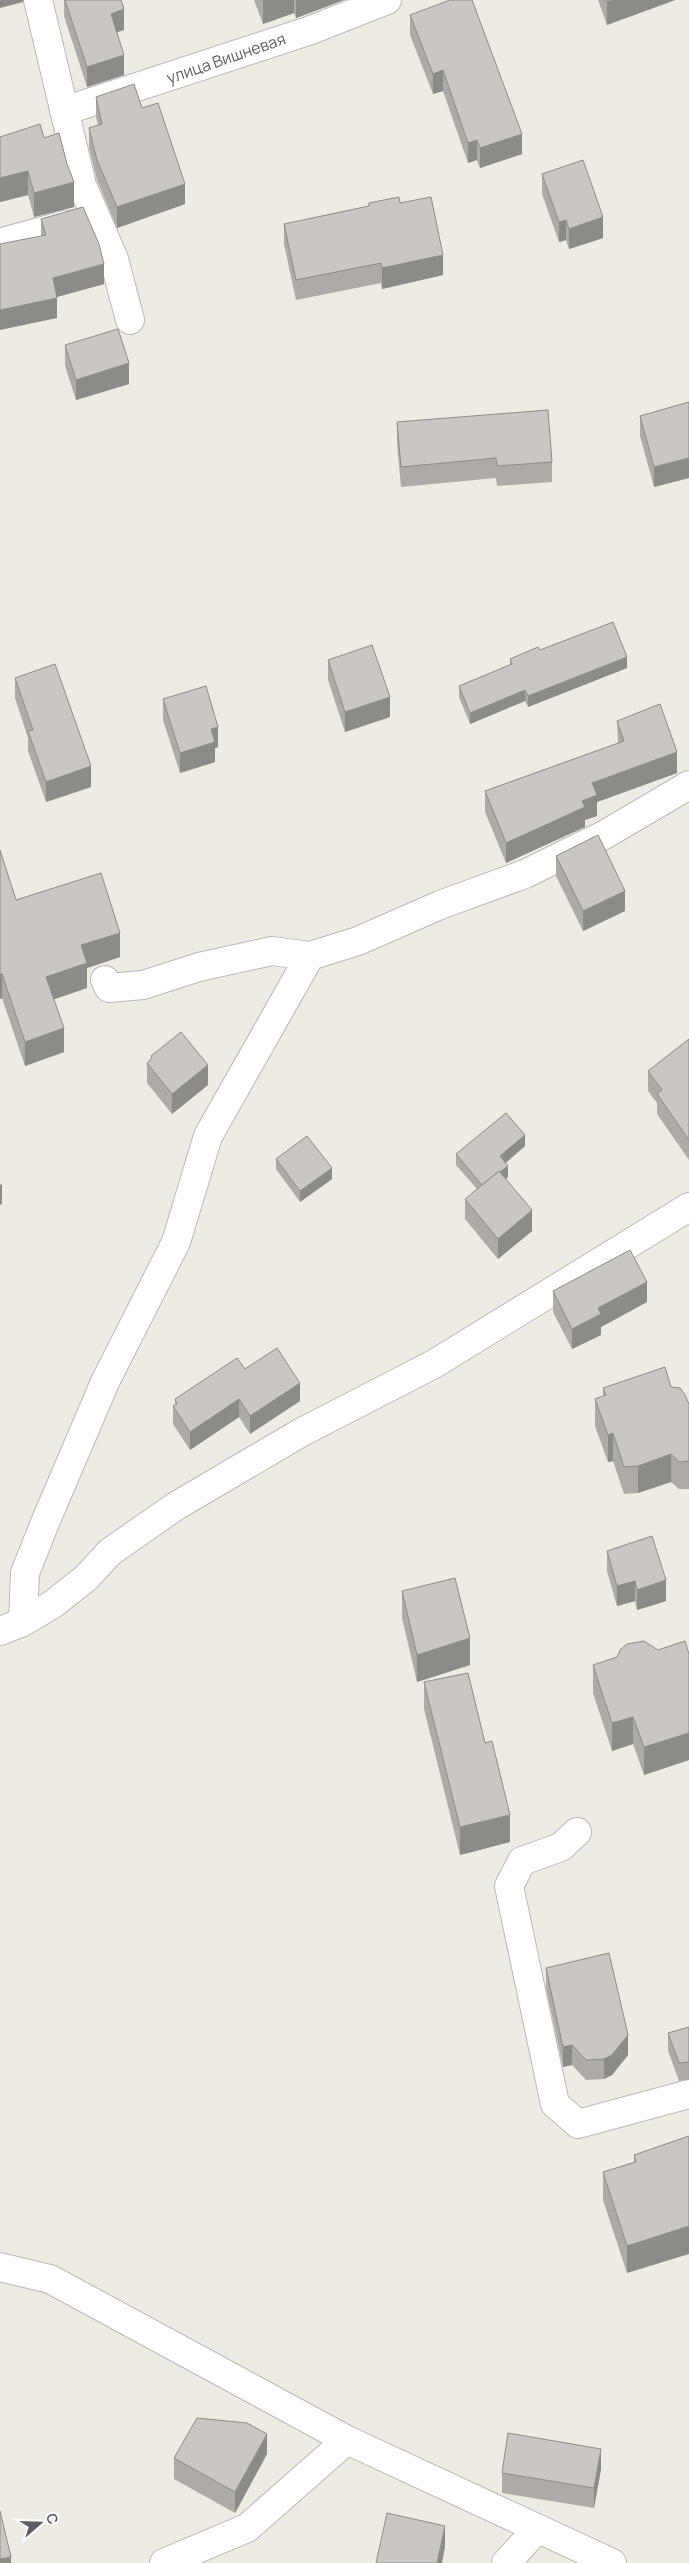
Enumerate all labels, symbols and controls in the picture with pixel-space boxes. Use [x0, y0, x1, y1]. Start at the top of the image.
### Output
street label: улица Вишневая [164, 27, 288, 89]
north arrow [15, 2498, 65, 2548]
text: С [42, 2510, 63, 2526]

